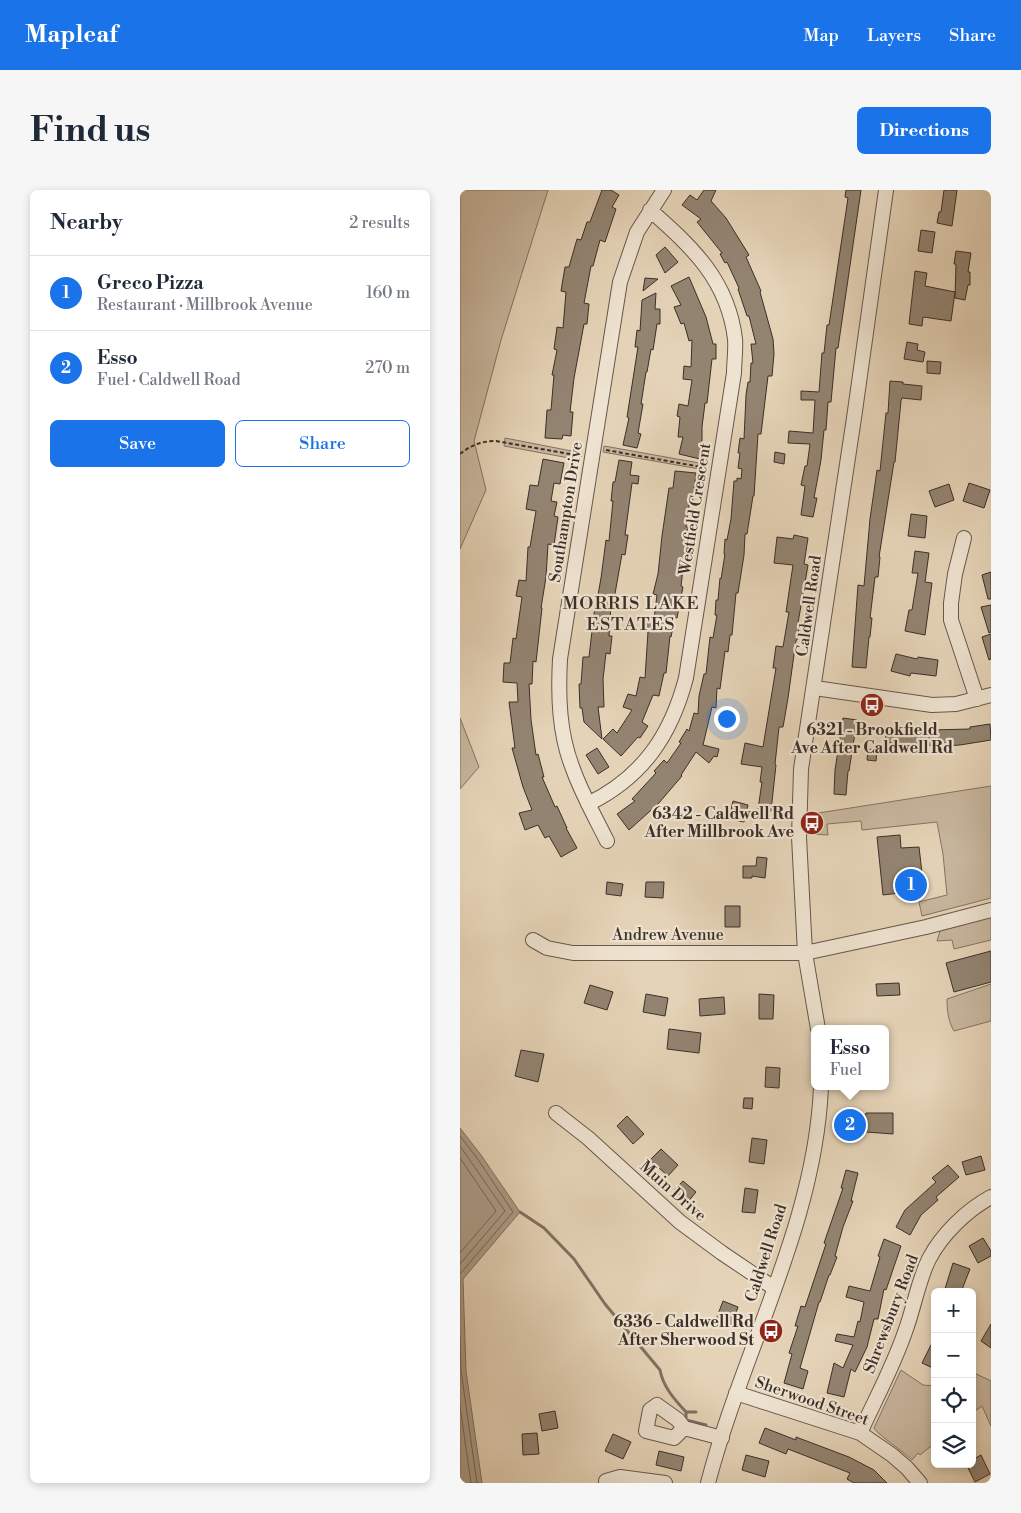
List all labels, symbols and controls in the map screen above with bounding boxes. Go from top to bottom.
text: Mapleaf [25,20,118,50]
text: Map [804,24,839,47]
text: Layers [867,24,921,47]
text: Share [949,24,996,47]
button: Directions [857,107,991,154]
text: Find us [30,109,150,152]
text: Nearby [50,210,123,236]
text: 2 results [349,213,410,233]
text: Greco Pizza [97,271,204,295]
text: 1 [62,283,70,303]
text: 160 m [366,283,410,303]
text: Restaurant · Millbrook Avenue [97,295,313,315]
text: Esso [97,346,138,370]
text: 2 [61,358,71,378]
text: 270 m [365,358,410,378]
text: Fuel · Caldwell Road [97,370,241,390]
button: Save [50,420,225,467]
button: Share [235,420,410,467]
street label: Southampton Drive [545,440,587,584]
street label: Westfield Crescent [675,441,715,578]
street label: Caldwell Road [792,554,826,658]
district label: MORRIS LAKE ESTATES [562,592,700,636]
bus stop icon: 6321 - Brookfield Ave After Caldwell Rd [859,692,885,718]
your location [714,706,740,732]
place label: 6321 - Brookfield Ave After Caldwell Rd [790,720,953,758]
place label: 6342 - Caldwell Rd After Millbrook Ave [644,804,794,842]
bus stop icon: 6342 - Caldwell Rd After Millbrook Ave [799,810,825,836]
pin: 1 [895,866,927,904]
street label: Andrew Avenue [611,925,724,945]
popup [811,1025,889,1090]
text: Esso [830,1036,870,1060]
text: Fuel [830,1060,862,1080]
pin: 2 [834,1106,866,1144]
street label: Muin Drive [635,1157,711,1225]
street label: Caldwell Road [741,1201,791,1305]
street label: Shrewsbury Road [859,1252,923,1376]
map controls [931,1288,976,1468]
button: + [931,1288,976,1333]
place label: 6336 - Caldwell Rd After Sherwood St [613,1312,754,1350]
bus stop icon: 6336 - Caldwell Rd After Sherwood St [758,1318,784,1344]
button: − [931,1333,976,1378]
street label: Sherwood Street [752,1372,872,1430]
button: locate [931,1378,976,1423]
button: layers [931,1423,976,1468]

